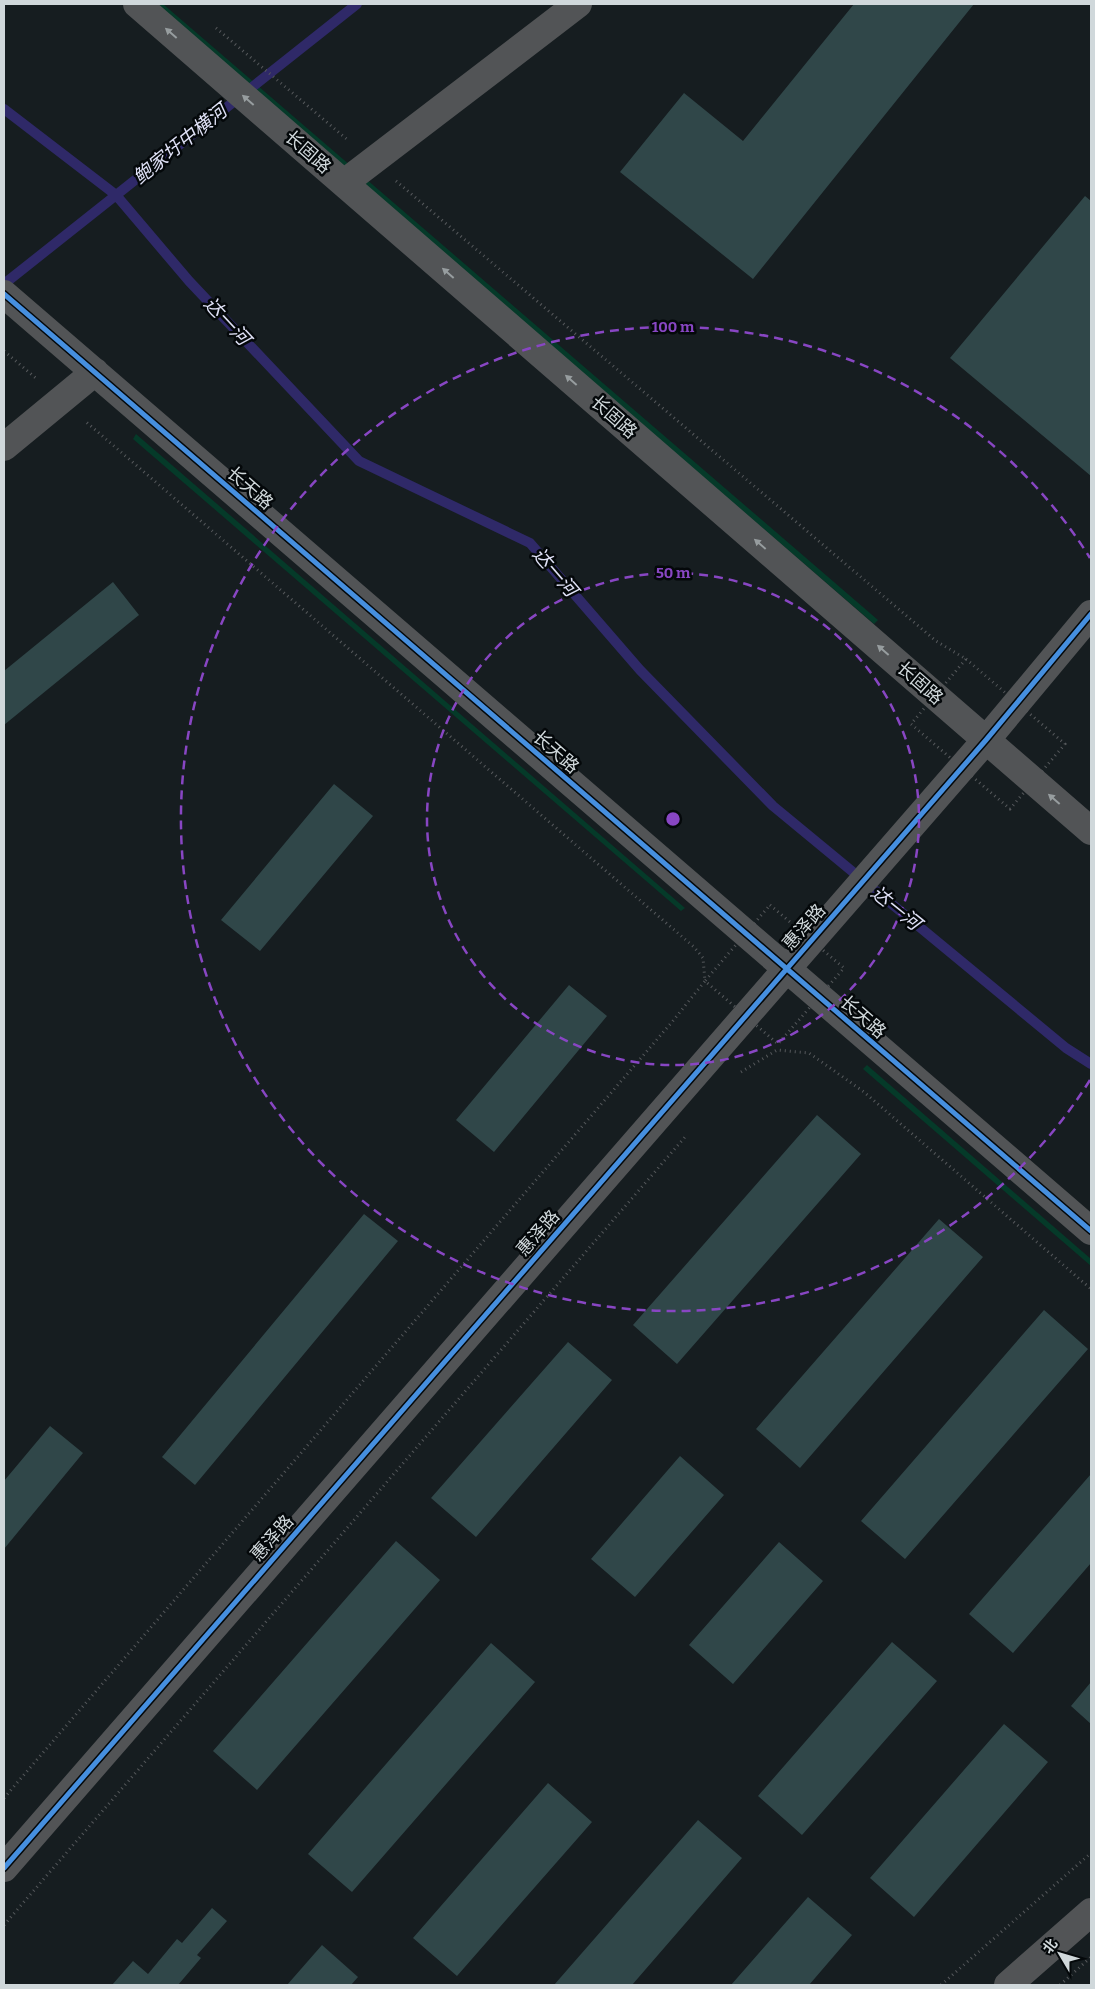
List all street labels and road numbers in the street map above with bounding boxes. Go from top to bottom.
street label: 长固路 [280,126,336,178]
street label: 长固路 [586,391,642,443]
street label: 长天路 [222,462,278,514]
street label: 长固路 [892,657,948,709]
street label: 长天路 [528,726,584,778]
street label: 惠泽路 [778,899,830,955]
street label: 长天路 [835,991,891,1043]
street label: 惠泽路 [512,1205,564,1261]
street label: 惠泽路 [246,1510,298,1566]

